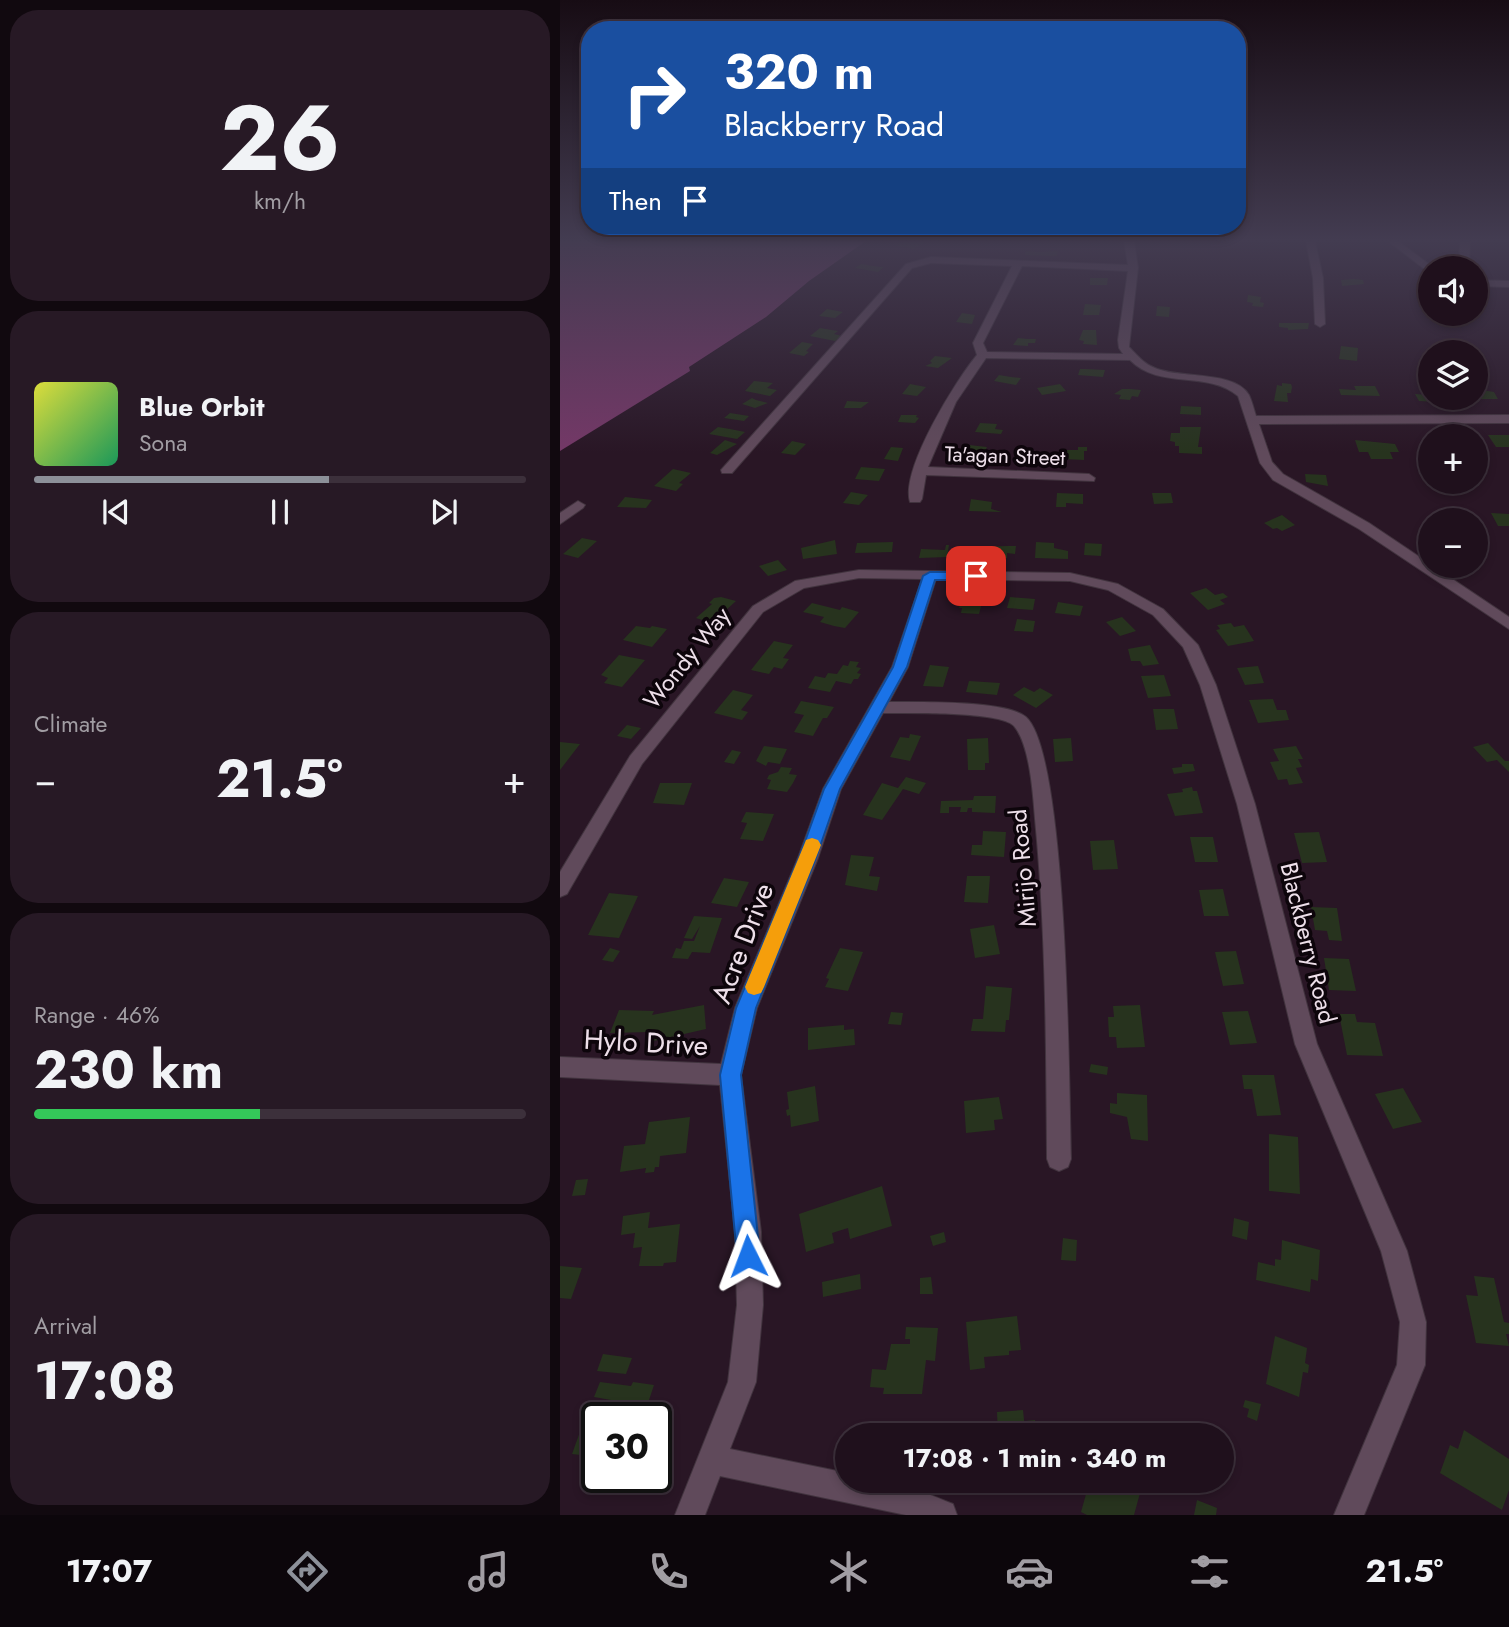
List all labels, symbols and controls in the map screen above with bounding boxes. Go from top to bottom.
text: 320 m [724,37,874,107]
icon: right [609,49,700,140]
text: 26 [220,73,340,204]
text: Blackberry Road [724,102,944,148]
text: Then [609,182,662,220]
icon: arrive [676,182,714,220]
text: km/h [254,184,306,218]
map controls [1418,256,1488,578]
button: sound [1418,256,1488,326]
button: layers [1418,340,1488,410]
text: Blue Orbit [139,388,264,426]
button: + [1418,424,1488,494]
text: Sona [139,426,187,460]
street label: Ta'agan Street [944,439,1066,473]
icon: previous [97,493,135,531]
icon: pause [261,493,299,531]
icon: next [425,493,463,531]
button: − [1418,508,1488,578]
pin [946,546,1006,606]
icon: arrive [957,557,995,595]
street label: Wondy Way [635,599,739,716]
text: Climate [34,707,107,741]
text: 21.5° [216,741,343,817]
text: − [34,752,56,807]
text: + [503,752,526,807]
street label: Mirijo Road [1000,808,1045,928]
street label: Blackberry Road [1272,858,1345,1027]
street label: Acre Drive [701,877,784,1009]
text: Range · 46% [34,998,160,1032]
street label: Hylo Drive [583,1019,709,1066]
text: 230 km [34,1032,223,1108]
position arrow [711,1219,785,1293]
text: Arrival [34,1309,97,1343]
text: 17:08 [34,1343,176,1419]
speed limit sign: 30 [581,1402,672,1493]
text: 17:08 · 1 min · 340 m [903,1439,1166,1477]
icon: directions [283,1547,332,1596]
icon: music [464,1547,513,1596]
icon: phone [644,1547,693,1596]
icon: climate [824,1547,873,1596]
icon: car [1005,1547,1054,1596]
icon: filters [1185,1547,1234,1596]
text: 17:07 [66,1548,152,1594]
text: 21.5° [1366,1548,1443,1594]

